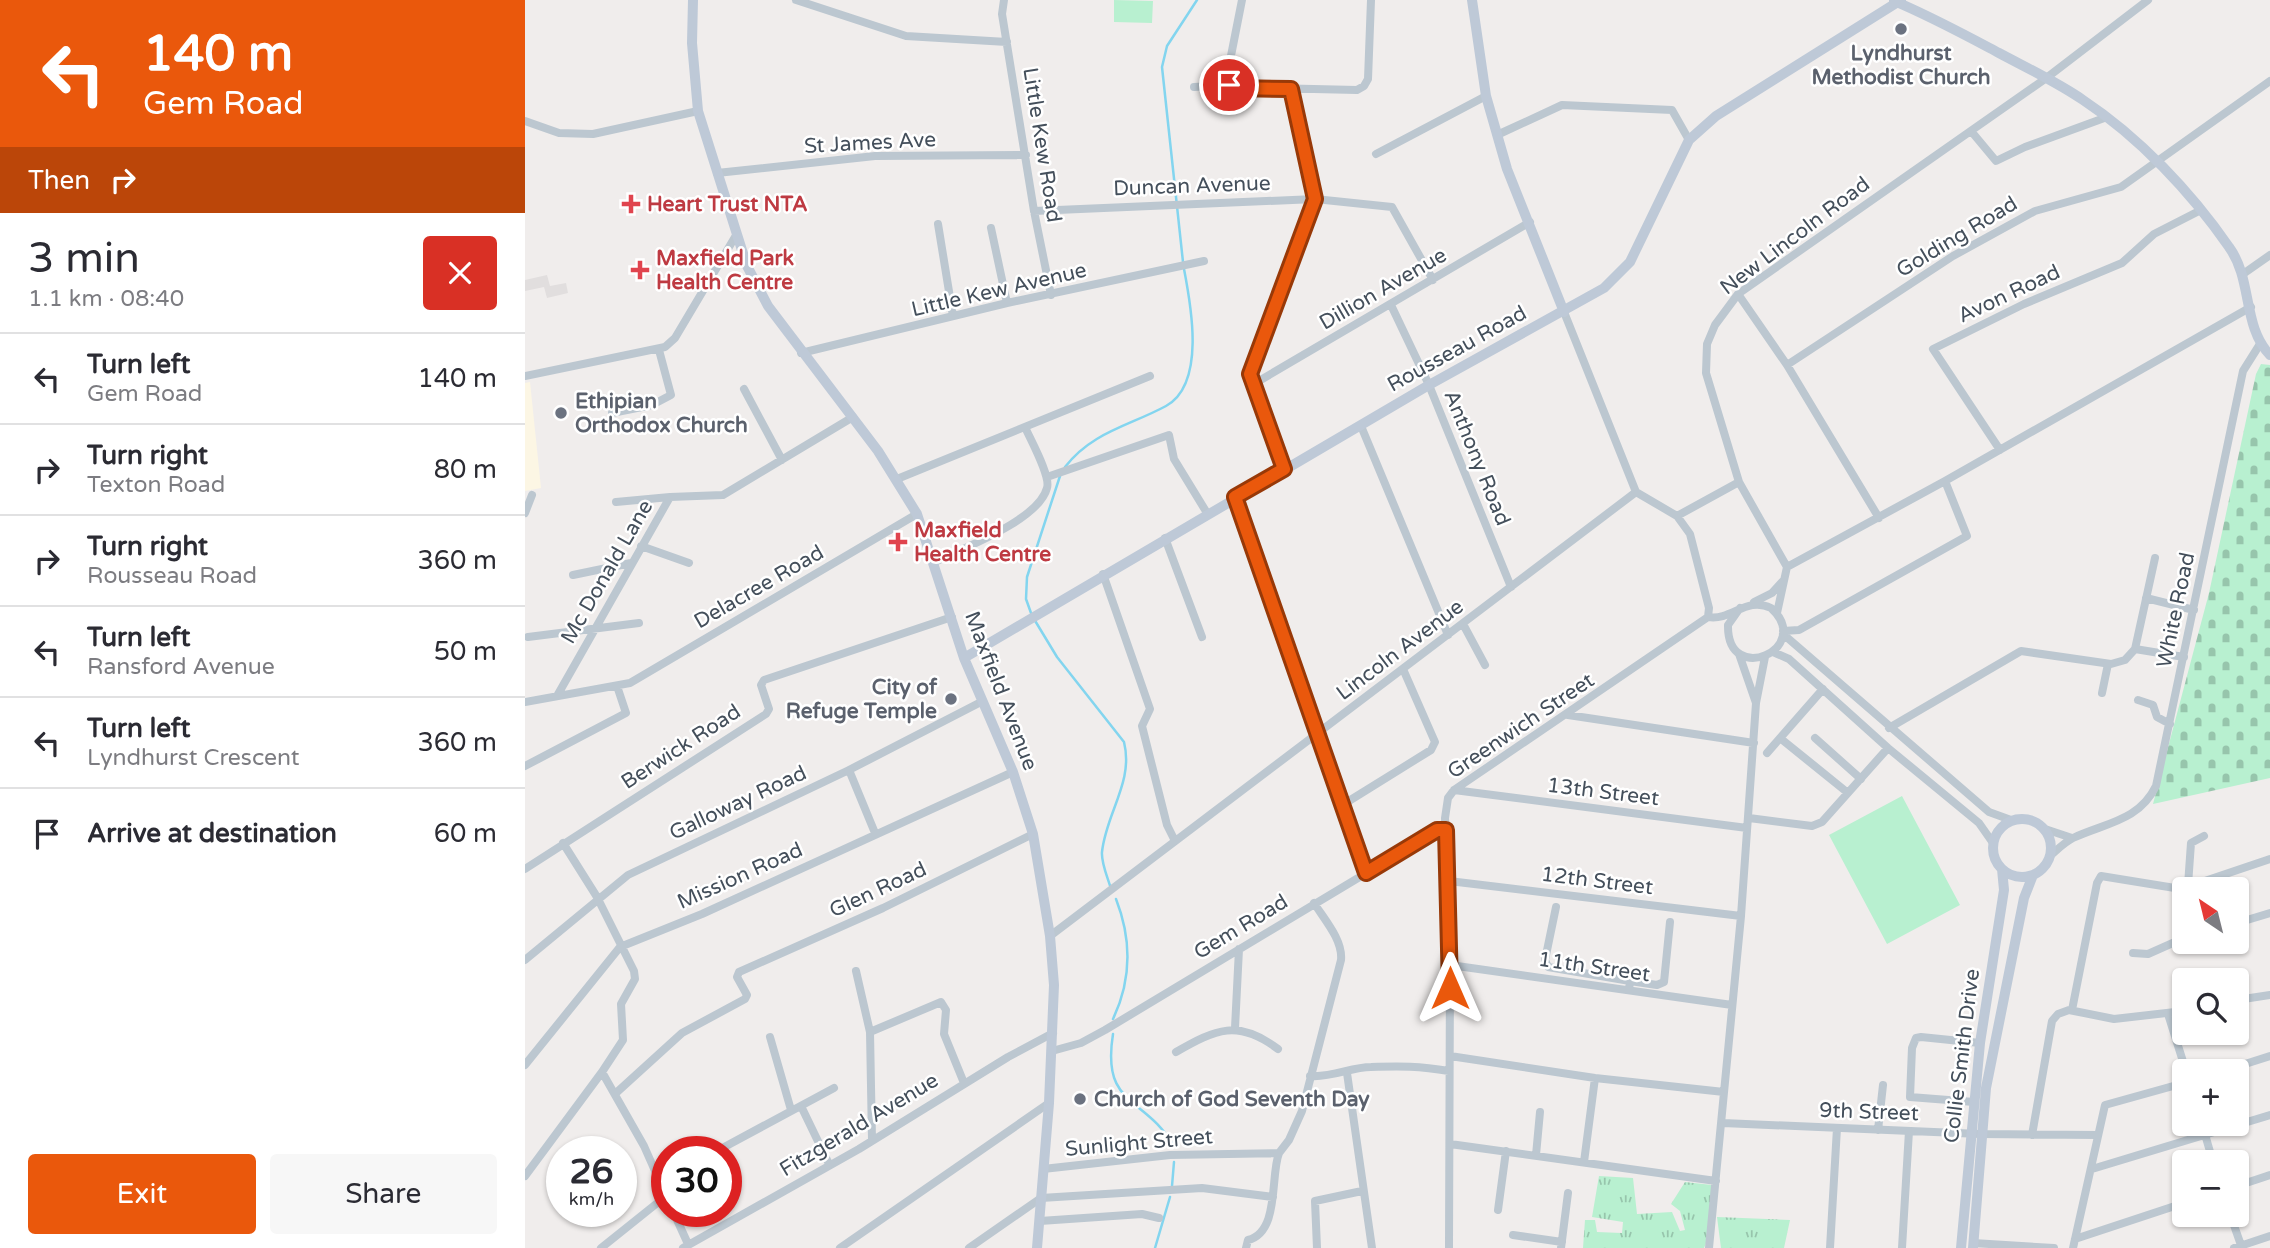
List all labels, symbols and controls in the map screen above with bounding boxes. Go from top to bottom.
marker: Lyndhurst Methodist Church [1893,21,1909,37]
text: 140 m [143,25,293,84]
icon: left [28,28,119,119]
place label: Lyndhurst Methodist Church [1811,41,1991,90]
pin [1199,55,1259,115]
street label: Little Kew Road [1017,66,1067,224]
icon: arrive [1210,66,1248,104]
text: Gem Road [143,85,303,123]
street label: St James Ave [803,127,937,159]
icon: right [104,161,142,199]
text: Then [28,165,90,196]
street label: Duncan Avenue [1113,171,1271,201]
street label: New Lincoln Road [1715,172,1875,300]
street label: Golding Road [1892,191,2022,283]
place label: Heart Trust NTA [647,192,808,217]
marker: Heart Trust NTA [621,194,641,214]
text: 3 min [28,233,140,284]
button: close [423,236,497,310]
street label: Dillion Avenue [1315,242,1451,335]
place label: Maxfield Park Health Centre [656,246,795,295]
street label: Little Kew Avenue [909,258,1089,322]
street label: Avon Road [1954,259,2064,329]
marker: Maxfield Park Health Centre [630,260,650,280]
text: 1.1 km · 08:40 [28,285,184,313]
street label: Rousseau Road [1383,300,1531,398]
text: Turn left [87,349,190,380]
icon: left [28,360,66,398]
text: 140 m [417,363,497,394]
text: Gem Road [87,380,202,408]
street label: Anthony Road [1438,387,1516,529]
place label: Ethipian Orthodox Church [575,389,748,438]
marker: Ethipian Orthodox Church [553,405,569,421]
text: Turn right [87,440,208,471]
icon: right [28,451,66,489]
text: 80 m [434,454,497,485]
text: Texton Road [87,471,225,499]
street label: Mc Donald Lane [556,496,658,648]
place label: Maxfield Health Centre [914,518,1051,567]
text: Turn right [87,531,208,562]
marker: Maxfield Health Centre [888,532,908,552]
street label: Delacree Road [690,540,828,634]
icon: right [28,542,66,580]
text: 360 m [417,545,497,576]
street label: White Road [2152,550,2200,670]
text: Rousseau Road [87,562,257,590]
street label: Lincoln Avenue [1332,594,1469,706]
street label: Maxfield Avenue [959,608,1043,774]
text: Turn left [87,622,190,653]
icon: left [28,633,66,671]
text: 50 m [434,636,497,667]
text: Ransford Avenue [87,653,275,681]
street label: Greenwich Street [1443,668,1599,784]
place label: City of Refuge Temple [786,675,938,724]
marker: City of Refuge Temple [943,691,959,707]
street label: Berwick Road [617,699,745,795]
text: Turn left [87,713,190,744]
icon: left [28,724,66,762]
text: 360 m [417,727,497,758]
text: Lyndhurst Crescent [87,744,300,772]
street label: Galloway Road [665,760,811,846]
street label: 13th Street [1546,773,1660,811]
icon: arrive [28,815,66,853]
text: Arrive at destination [87,818,337,849]
text: 60 m [434,818,497,849]
street label: Mission Road [673,837,807,915]
street label: Glen Road [826,857,930,923]
street label: 12th Street [1540,862,1654,900]
north arrow [2172,877,2249,954]
map controls [2172,877,2249,1227]
street label: Gem Road [1189,889,1293,965]
street label: 11th Street [1536,947,1652,987]
position arrow [1413,951,1487,1025]
street label: Collie Smith Drive [1939,967,1985,1145]
button: search [2172,968,2249,1045]
button: + [2172,1059,2249,1136]
street label: Fitzgerald Avenue [775,1068,943,1182]
place label: Church of God Seventh Day [1094,1087,1370,1112]
marker: Church of God Seventh Day [1072,1091,1088,1107]
street label: 9th Street [1819,1098,1919,1126]
street label: Sunlight Street [1064,1124,1214,1162]
speed limit sign: 30 [651,1136,742,1227]
button: − [2172,1150,2249,1227]
text: 26 [570,1151,613,1193]
button: Exit [28,1154,256,1234]
button: Share [270,1154,497,1234]
text: km/h [569,1188,614,1210]

